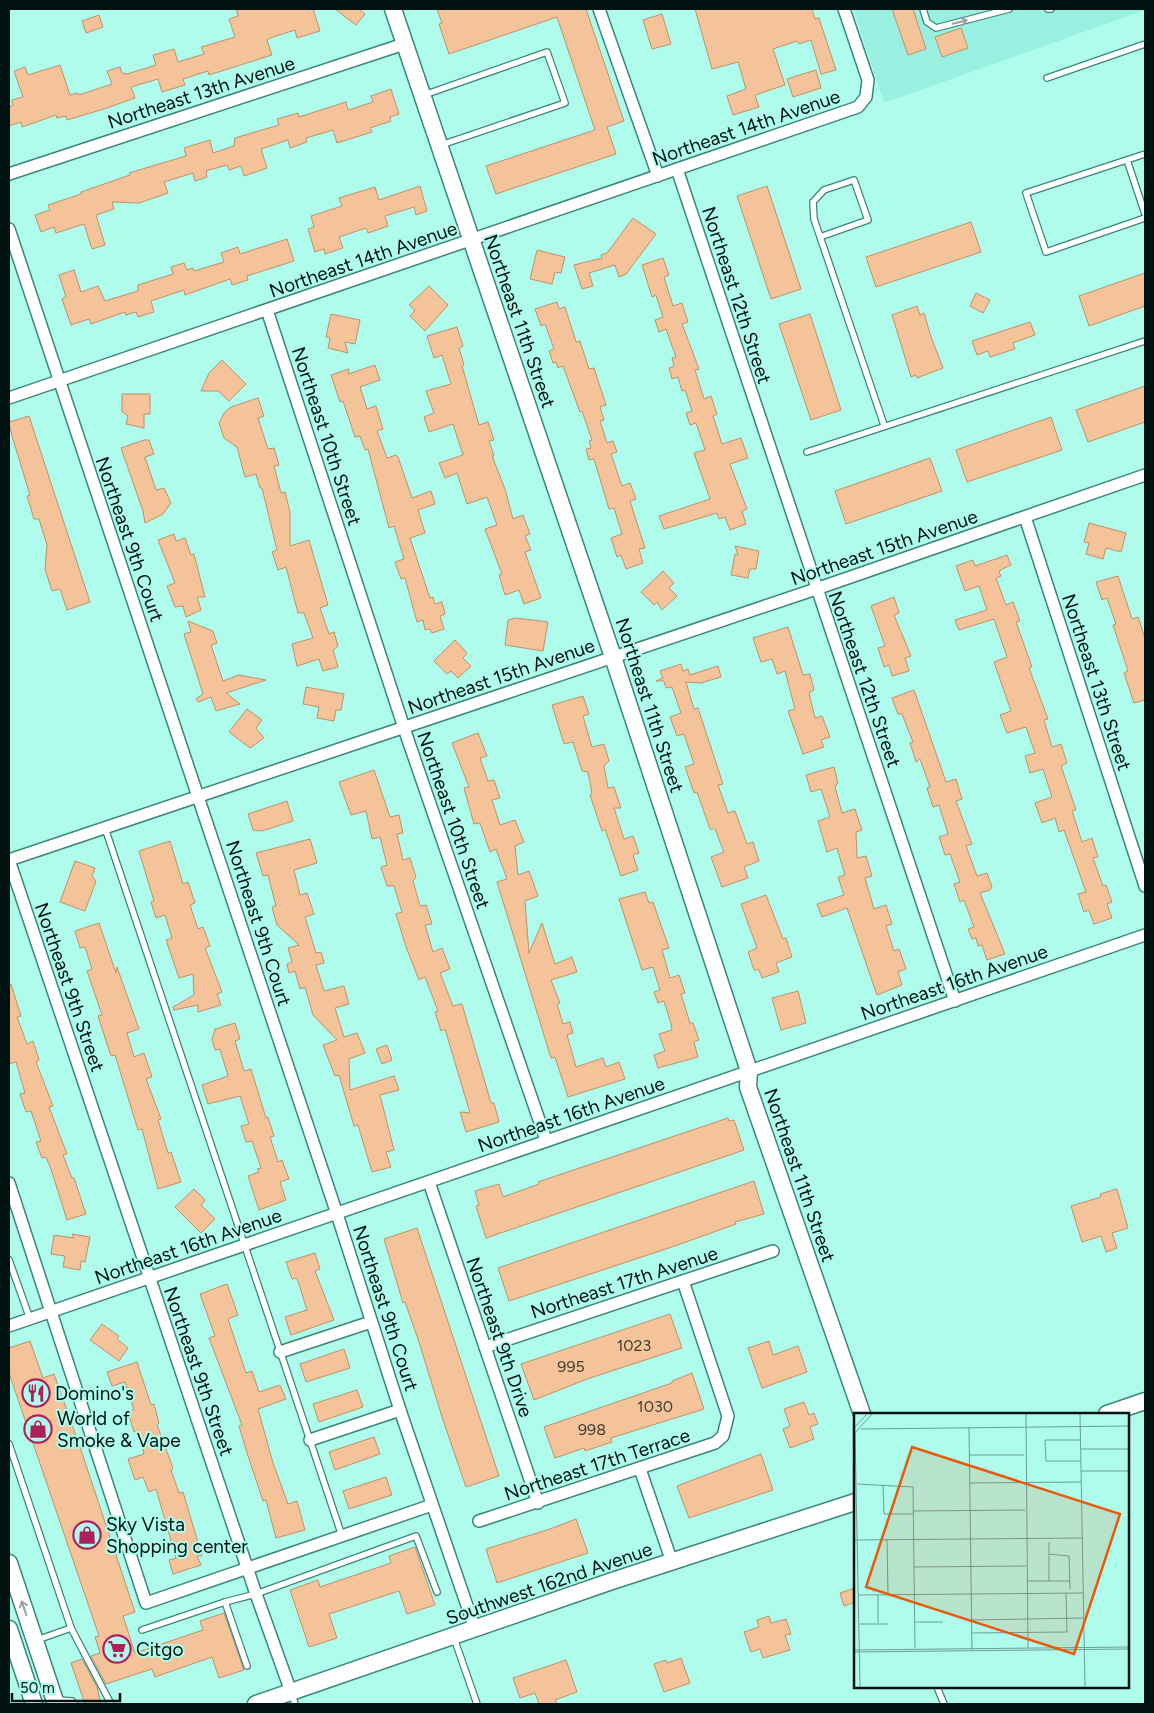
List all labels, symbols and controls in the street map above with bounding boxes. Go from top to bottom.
one-way arrow [951,17,967,26]
street label: Northeast 13th Avenue [105,51,298,134]
street label: Northeast 14th Avenue [649,85,843,170]
street label: Northeast 12th Street [697,204,776,387]
street label: Northeast 14th Avenue [266,217,460,302]
street label: Northeast 11th Street [479,231,560,411]
street label: Northeast 10th Street [287,344,366,528]
street label: Northeast 9th Court [91,454,169,625]
street label: Northeast 15th Avenue [788,505,981,590]
street label: Northeast 12th Street [824,588,905,770]
street label: Northeast 13th Street [1057,591,1136,773]
street label: Northeast 11th Street [610,615,689,795]
street label: Northeast 15th Avenue [405,634,598,719]
street label: Northeast 10th Street [412,728,495,912]
street label: Northeast 9th Court [221,837,296,1009]
street label: Northeast 9th Street [30,900,109,1075]
street label: Northeast 16th Avenue [858,940,1051,1025]
street label: Northeast 16th Avenue [475,1072,668,1157]
street label: Northeast 11th Street [759,1085,840,1265]
street label: Northeast 16th Avenue [92,1204,285,1289]
street label: Northeast 9th Court [348,1222,423,1394]
street label: Northeast 17th Avenue [528,1241,721,1324]
street label: Northeast 9th Drive [461,1254,538,1420]
street label: Northeast 9th Street [159,1284,238,1459]
house number: 1023 [617,1336,651,1355]
house number: 995 [557,1357,585,1376]
restaurant icon: Domino's [21,1378,51,1408]
place label: Domino's [55,1382,134,1405]
house number: 1030 [637,1397,673,1416]
place label: World of Smoke & Vape [57,1407,181,1452]
inset map [854,1413,1129,1688]
shop icon: World of Smoke & Vape [23,1414,53,1444]
house number: 998 [578,1420,606,1439]
street label: Northeast 17th Terrace [501,1424,693,1505]
place label: Sky Vista Shopping center [106,1513,248,1558]
shop icon: Sky Vista Shopping center [72,1520,102,1550]
street label: Southwest 162nd Avenue [443,1537,655,1630]
one-way arrow [19,1601,28,1617]
supermarket icon: Citgo [102,1634,132,1664]
place label: Citgo [136,1638,183,1661]
scale bar [12,1670,120,1702]
text: 50 m [20,1679,55,1697]

